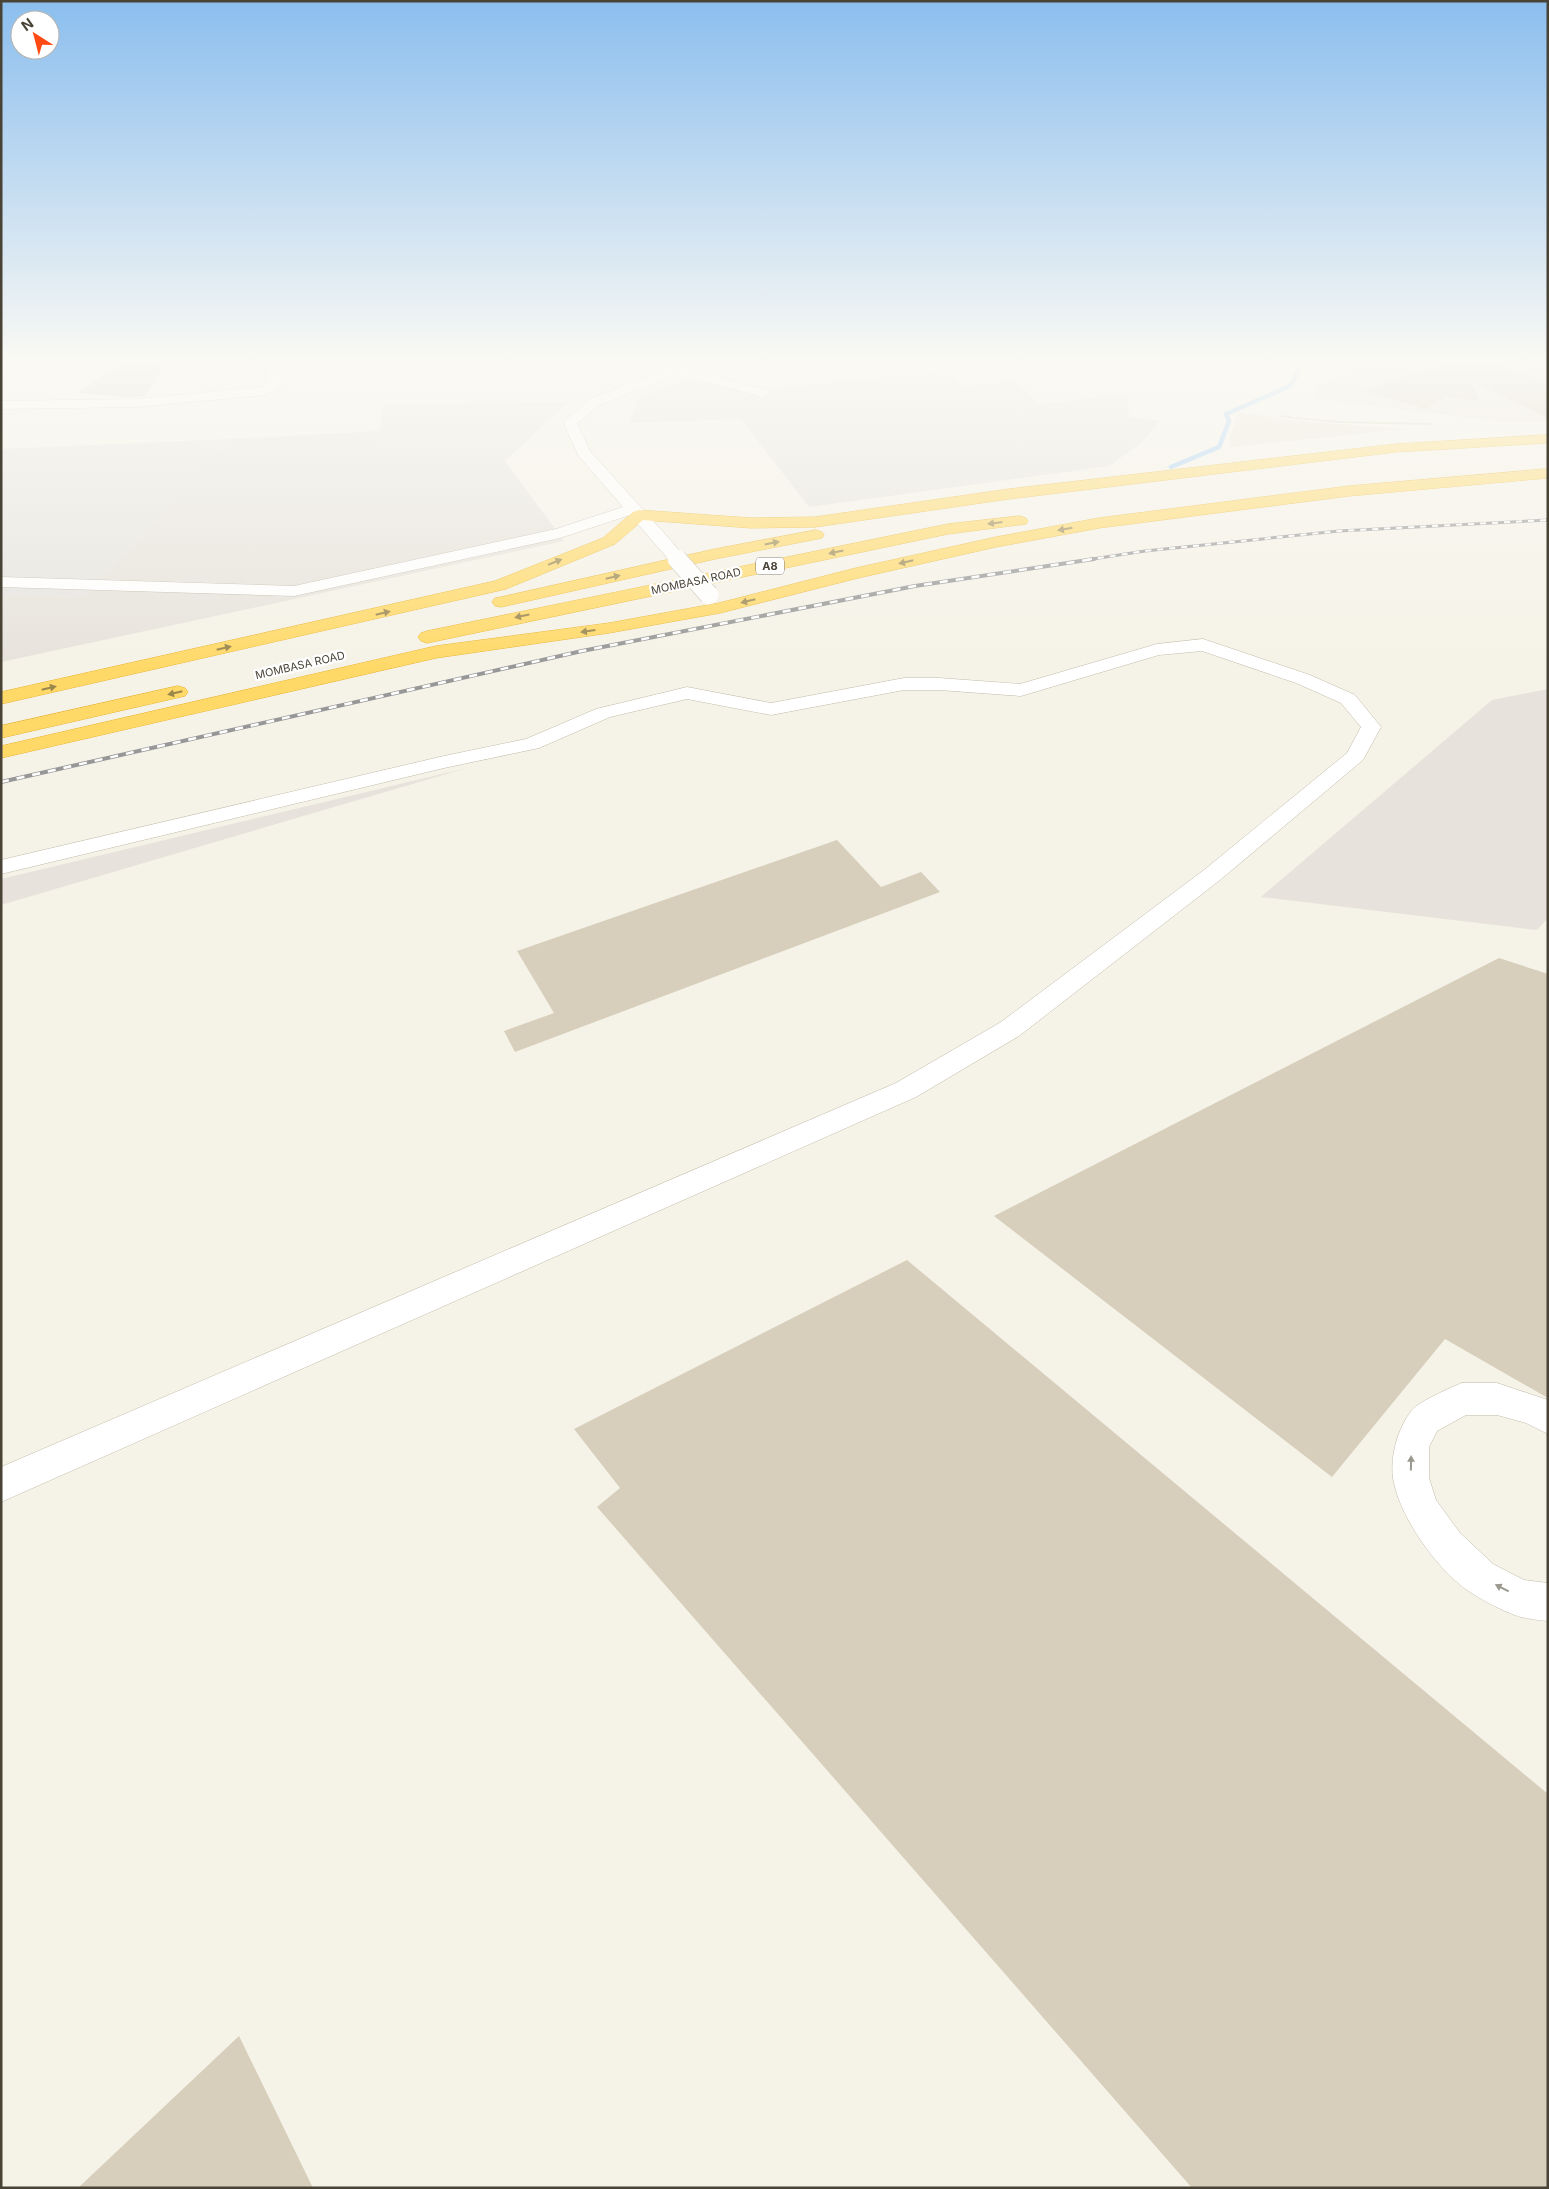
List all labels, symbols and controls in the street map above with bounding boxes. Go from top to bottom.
north arrow [10,10,60,60]
text: N [18,14,36,34]
one-way arrow [987,519,1003,527]
one-way arrow [1057,525,1072,533]
one-way arrow [764,539,780,547]
one-way arrow [828,548,843,556]
one-way arrow [548,558,563,566]
road number: A8 [756,558,784,574]
one-way arrow [898,558,913,566]
street label: MOMBASA ROAD [650,565,742,597]
one-way arrow [605,573,620,581]
one-way arrow [740,597,755,605]
one-way arrow [375,609,391,617]
one-way arrow [514,612,530,620]
one-way arrow [580,627,596,635]
one-way arrow [217,644,232,652]
street label: MOMBASA ROAD [254,648,346,682]
one-way arrow [41,684,56,692]
one-way arrow [168,689,183,697]
one-way arrow [1408,1454,1416,1470]
one-way arrow [1495,1584,1509,1592]

